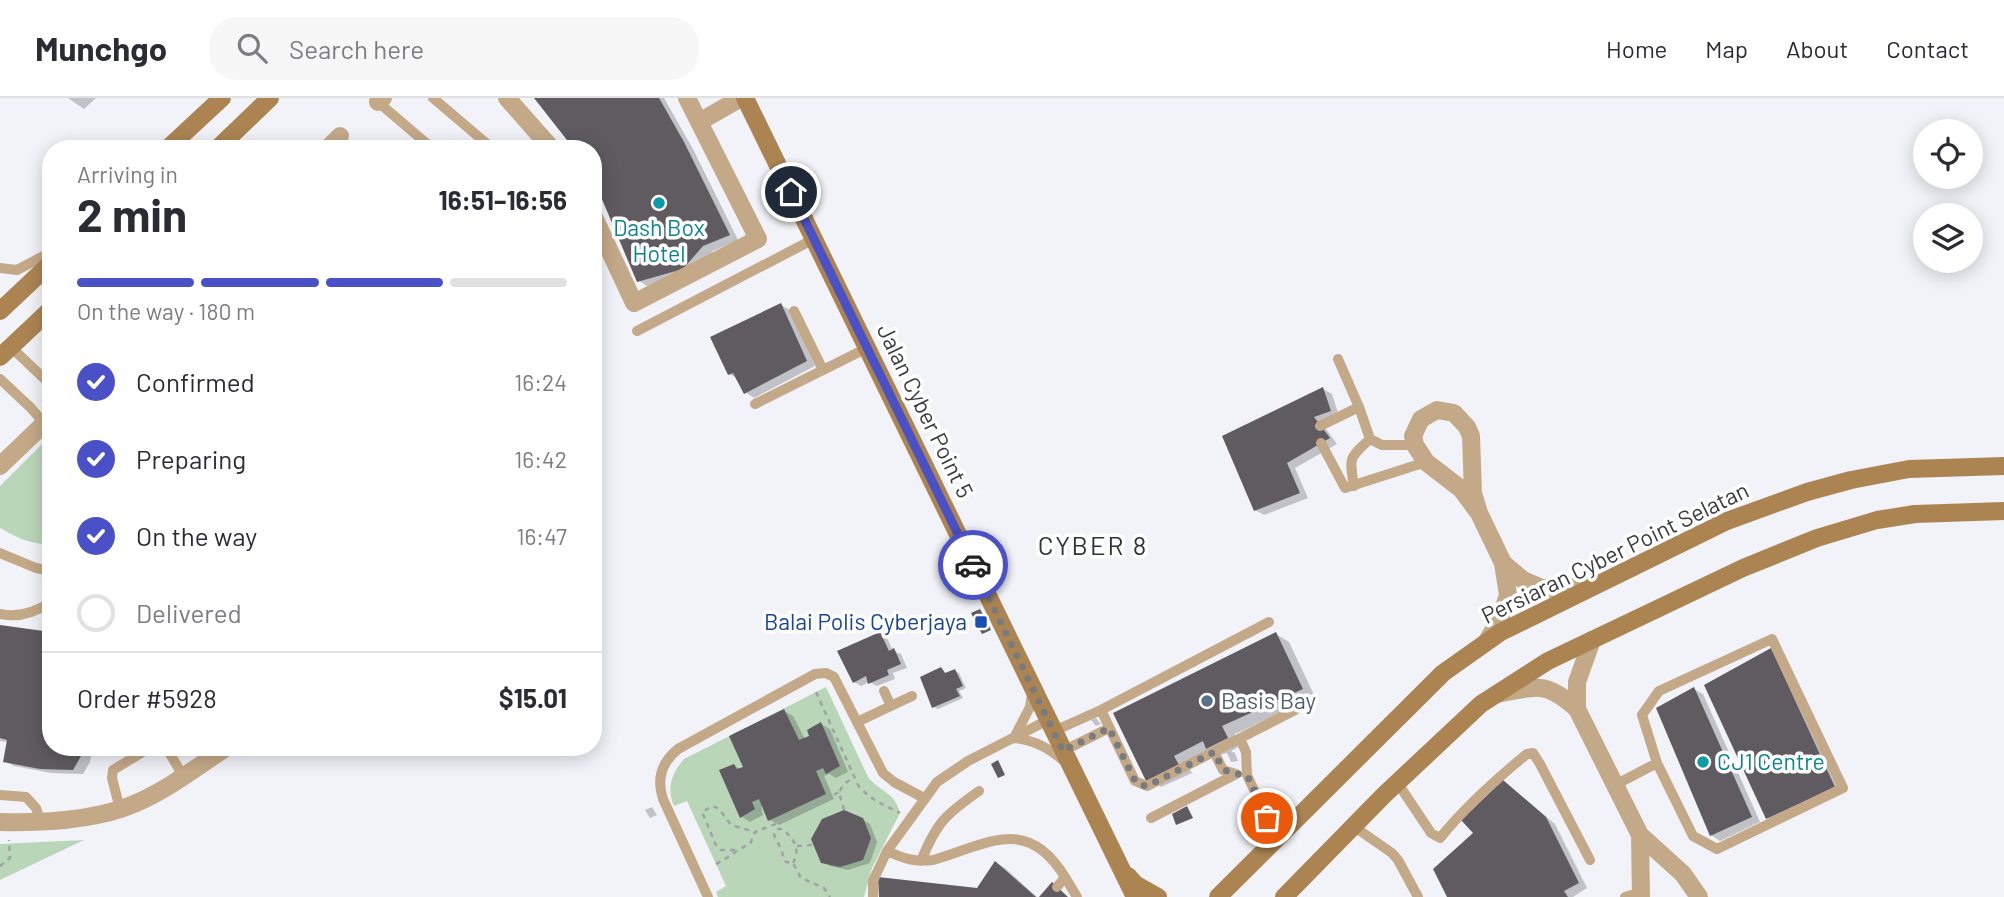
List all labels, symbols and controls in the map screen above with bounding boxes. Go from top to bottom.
search box [209,17,699,80]
text: Munchgo [35,28,167,68]
icon: search [233,29,271,67]
text: Search here [289,33,424,64]
text: Home [1606,34,1667,63]
text: Map [1705,34,1748,63]
text: About [1786,34,1848,63]
text: Contact [1886,34,1969,63]
map controls [1913,119,1983,273]
button: locate [1913,119,1983,189]
text: Arriving in [77,160,178,188]
pin [761,162,821,222]
icon: home [772,173,810,211]
text: 16:51–16:56 [438,184,567,215]
text: 2 min [77,186,187,241]
marker: Dash Box Hotel [651,195,667,211]
button: layers [1913,203,1983,273]
place label: Dash Box Hotel [613,213,705,267]
text: On the way · 180 m [77,297,255,325]
street label: Jalan Cyber Point 5 [872,319,980,502]
icon: check [77,363,115,401]
text: Confirmed [136,366,255,397]
text: 16:24 [514,368,567,396]
icon: check [77,440,115,478]
text: Preparing [136,443,246,474]
text: 16:42 [514,445,567,473]
street label: Persiaran Cyber Point Selatan [1476,475,1753,629]
icon: check [77,517,115,555]
text: On the way [136,520,257,551]
text: 16:47 [516,522,567,550]
district label: CYBER 8 [1038,529,1148,560]
courier [938,530,1008,600]
icon: car [954,546,992,584]
text: Delivered [136,597,242,628]
place label: Balai Polis Cyberjaya [764,607,967,635]
marker: Balai Polis Cyberjaya [973,614,989,630]
text: Order #5928 [77,682,217,713]
text: $15.01 [499,682,567,713]
place label: Basis Bay [1221,686,1317,714]
marker: Basis Bay [1199,693,1215,709]
place label: CJ1 Centre [1717,747,1825,775]
marker: CJ1 Centre [1695,754,1711,770]
pin [1237,788,1297,848]
icon: bag [1248,799,1286,837]

